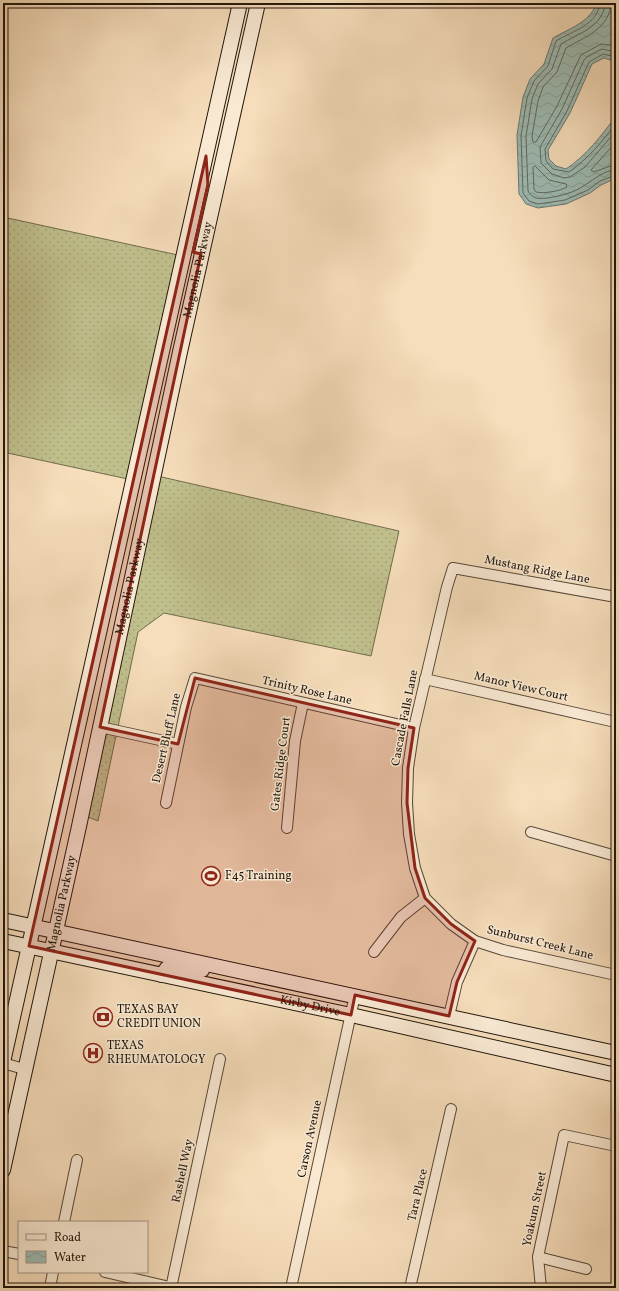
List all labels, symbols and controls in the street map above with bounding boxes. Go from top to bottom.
street label: Magnolia Parkway [180,220,217,320]
street label: Magnolia Parkway [112,536,148,636]
street label: Mustang Ridge Lane [483,552,591,588]
street label: Cascade Falls Lane [388,668,422,767]
street label: Manor View Court [472,668,570,706]
street label: Trinity Rose Lane [260,673,354,709]
street label: Desert Bluff Lane [149,691,185,785]
street label: Gates Ridge Court [267,716,295,812]
street label: Magnolia Parkway [44,853,81,953]
sports icon: F45 Training [200,865,222,887]
place label: F45 Training [225,868,292,884]
street label: Sunburst Creek Lane [485,922,595,964]
street label: Kirby Drive [279,992,342,1021]
place label: TEXAS BAY CREDIT UNION [117,1002,201,1032]
bank icon: TEXAS BAY CREDIT UNION [92,1006,114,1028]
place label: TEXAS RHEUMATOLOGY [107,1038,206,1068]
hospital icon: TEXAS RHEUMATOLOGY [82,1042,104,1064]
street label: Carson Avenue [294,1098,326,1179]
street label: Rashell Way [168,1137,198,1204]
street label: Tara Place [404,1167,432,1223]
street label: Yoakum Street [519,1170,551,1248]
legend [18,1221,148,1273]
text: Road [54,1230,81,1246]
text: Water [54,1250,86,1266]

